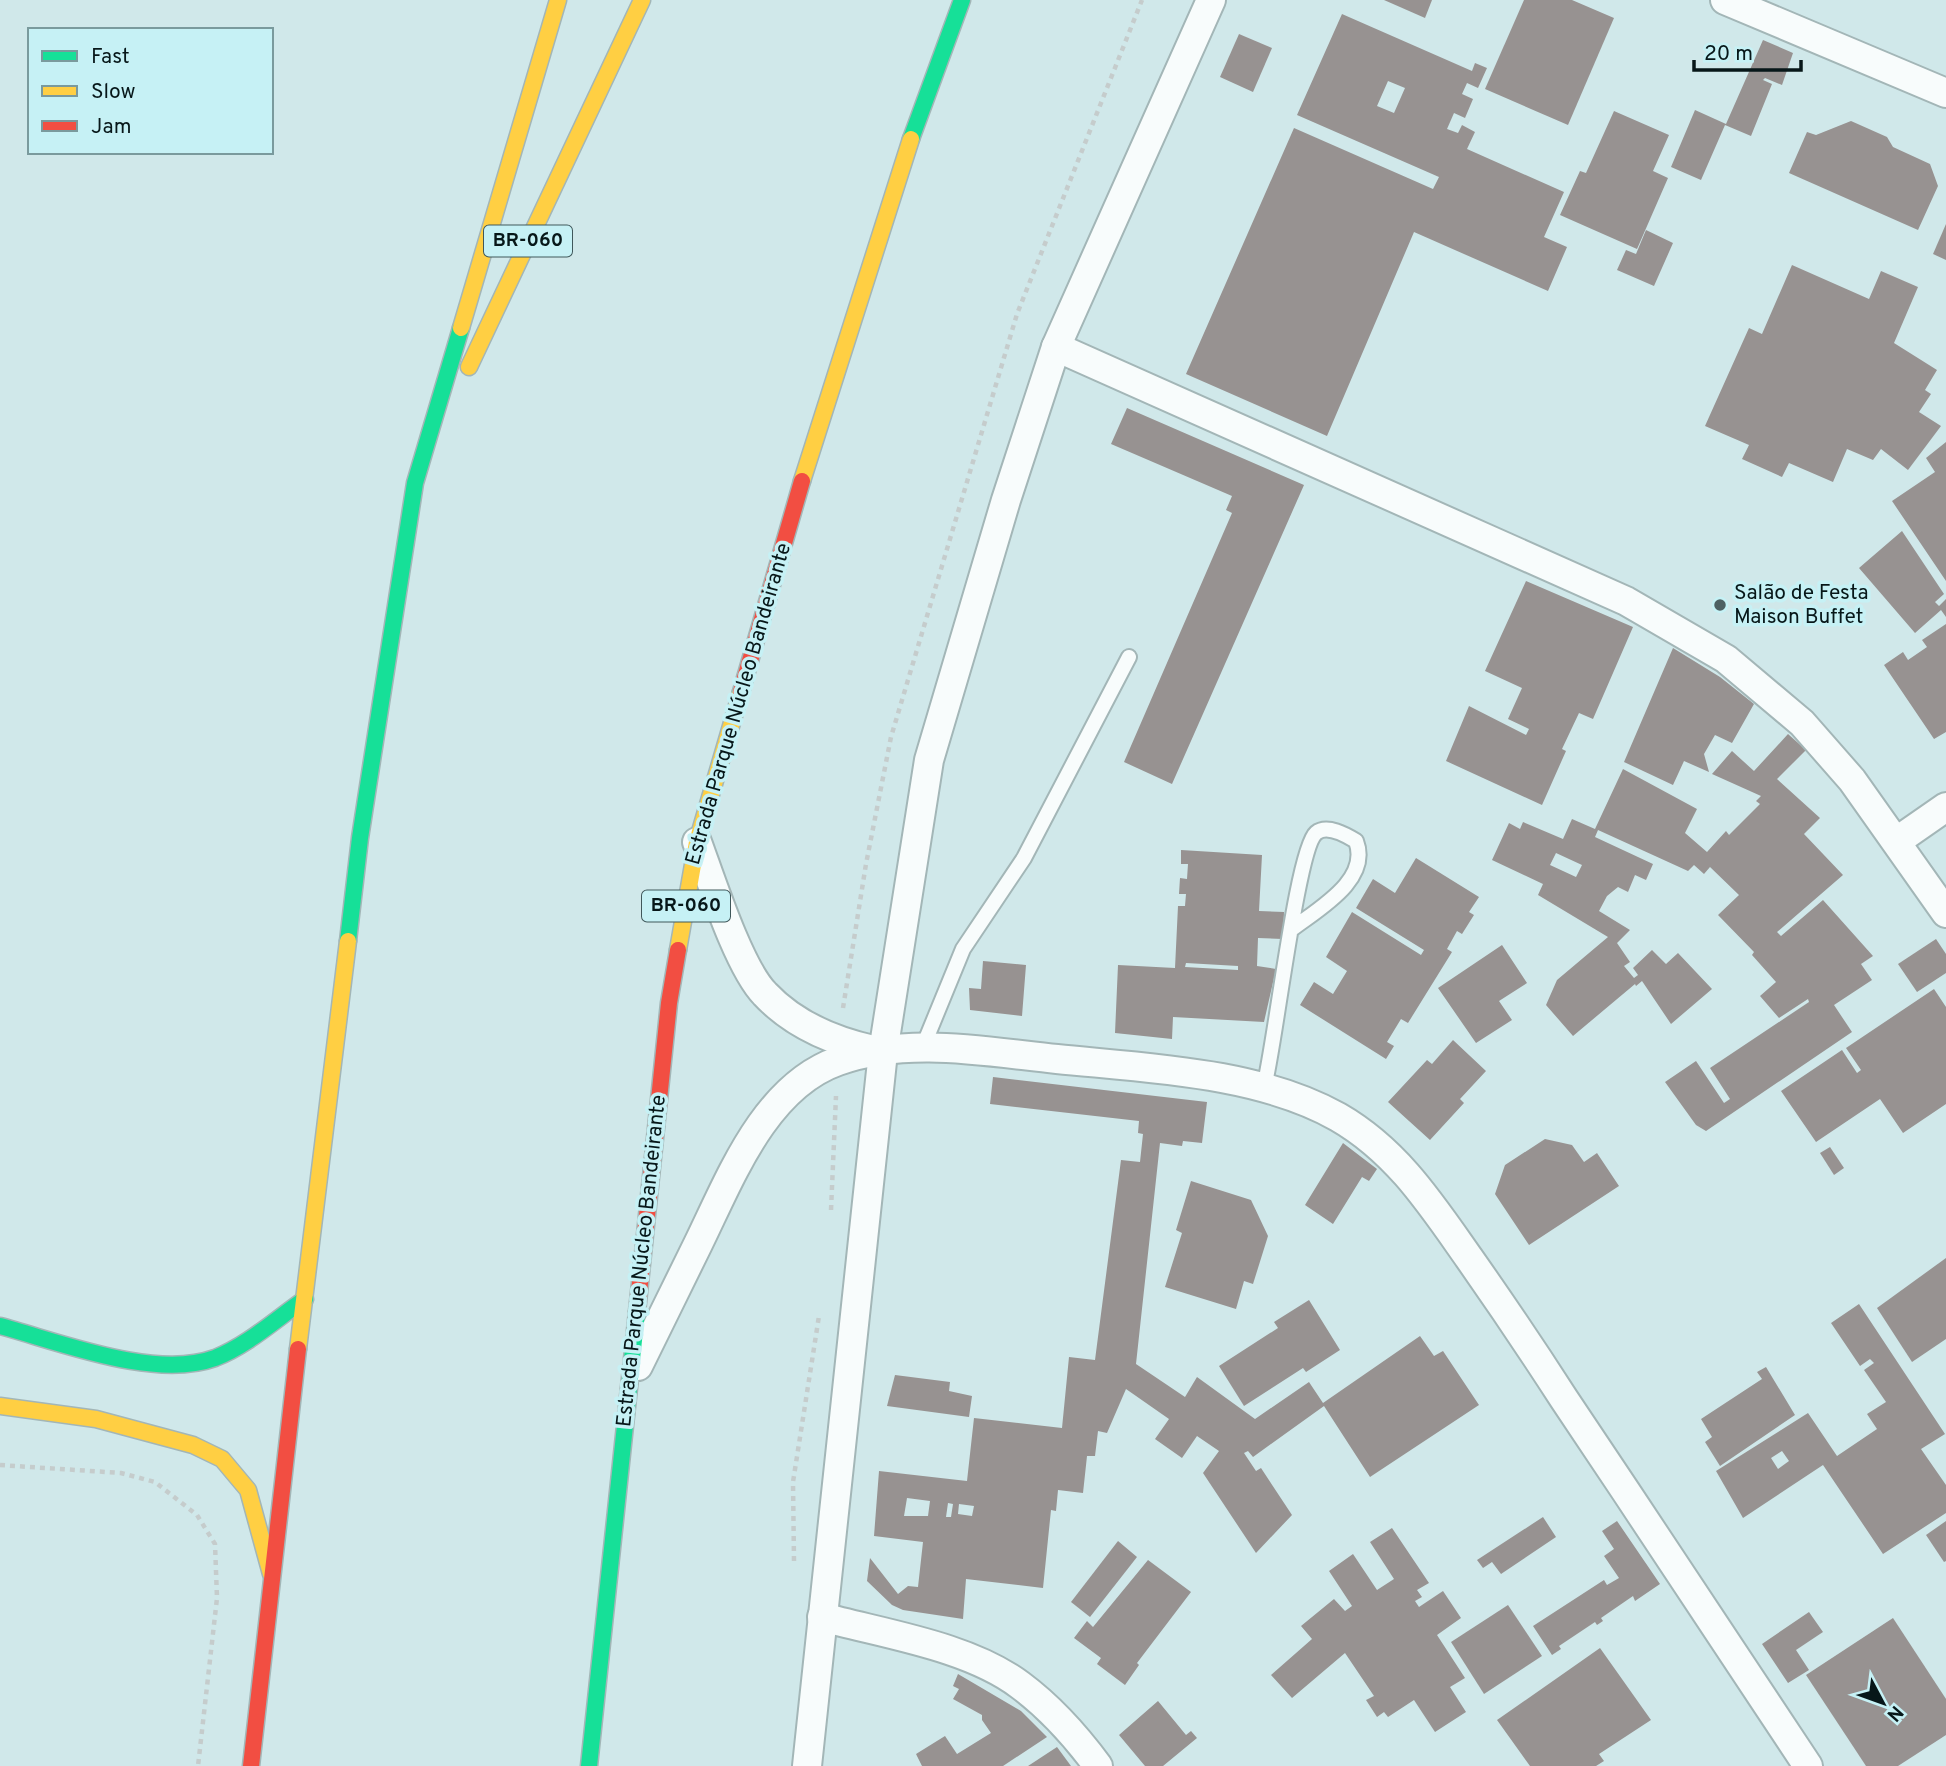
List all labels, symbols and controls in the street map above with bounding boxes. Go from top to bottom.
legend [28,28,273,154]
scale bar [1694,28,1801,72]
text: 20 m [1704,41,1753,68]
text: Fast [91,44,130,71]
text: Slow [91,79,136,106]
text: Jam [91,114,132,141]
road number: BR-060 [484,226,572,256]
street label: Estrada Parque Núcleo Bandeirante [680,540,798,868]
place label: Salão de Festa Maison Buffet [1734,580,1868,631]
marker: Salão de Festa Maison Buffet [1712,597,1728,613]
road number: BR-060 [642,890,730,922]
street label: Estrada Parque Núcleo Bandeirante [611,1094,673,1428]
north arrow [1848,1668,1918,1738]
text: N [1881,1700,1908,1726]

